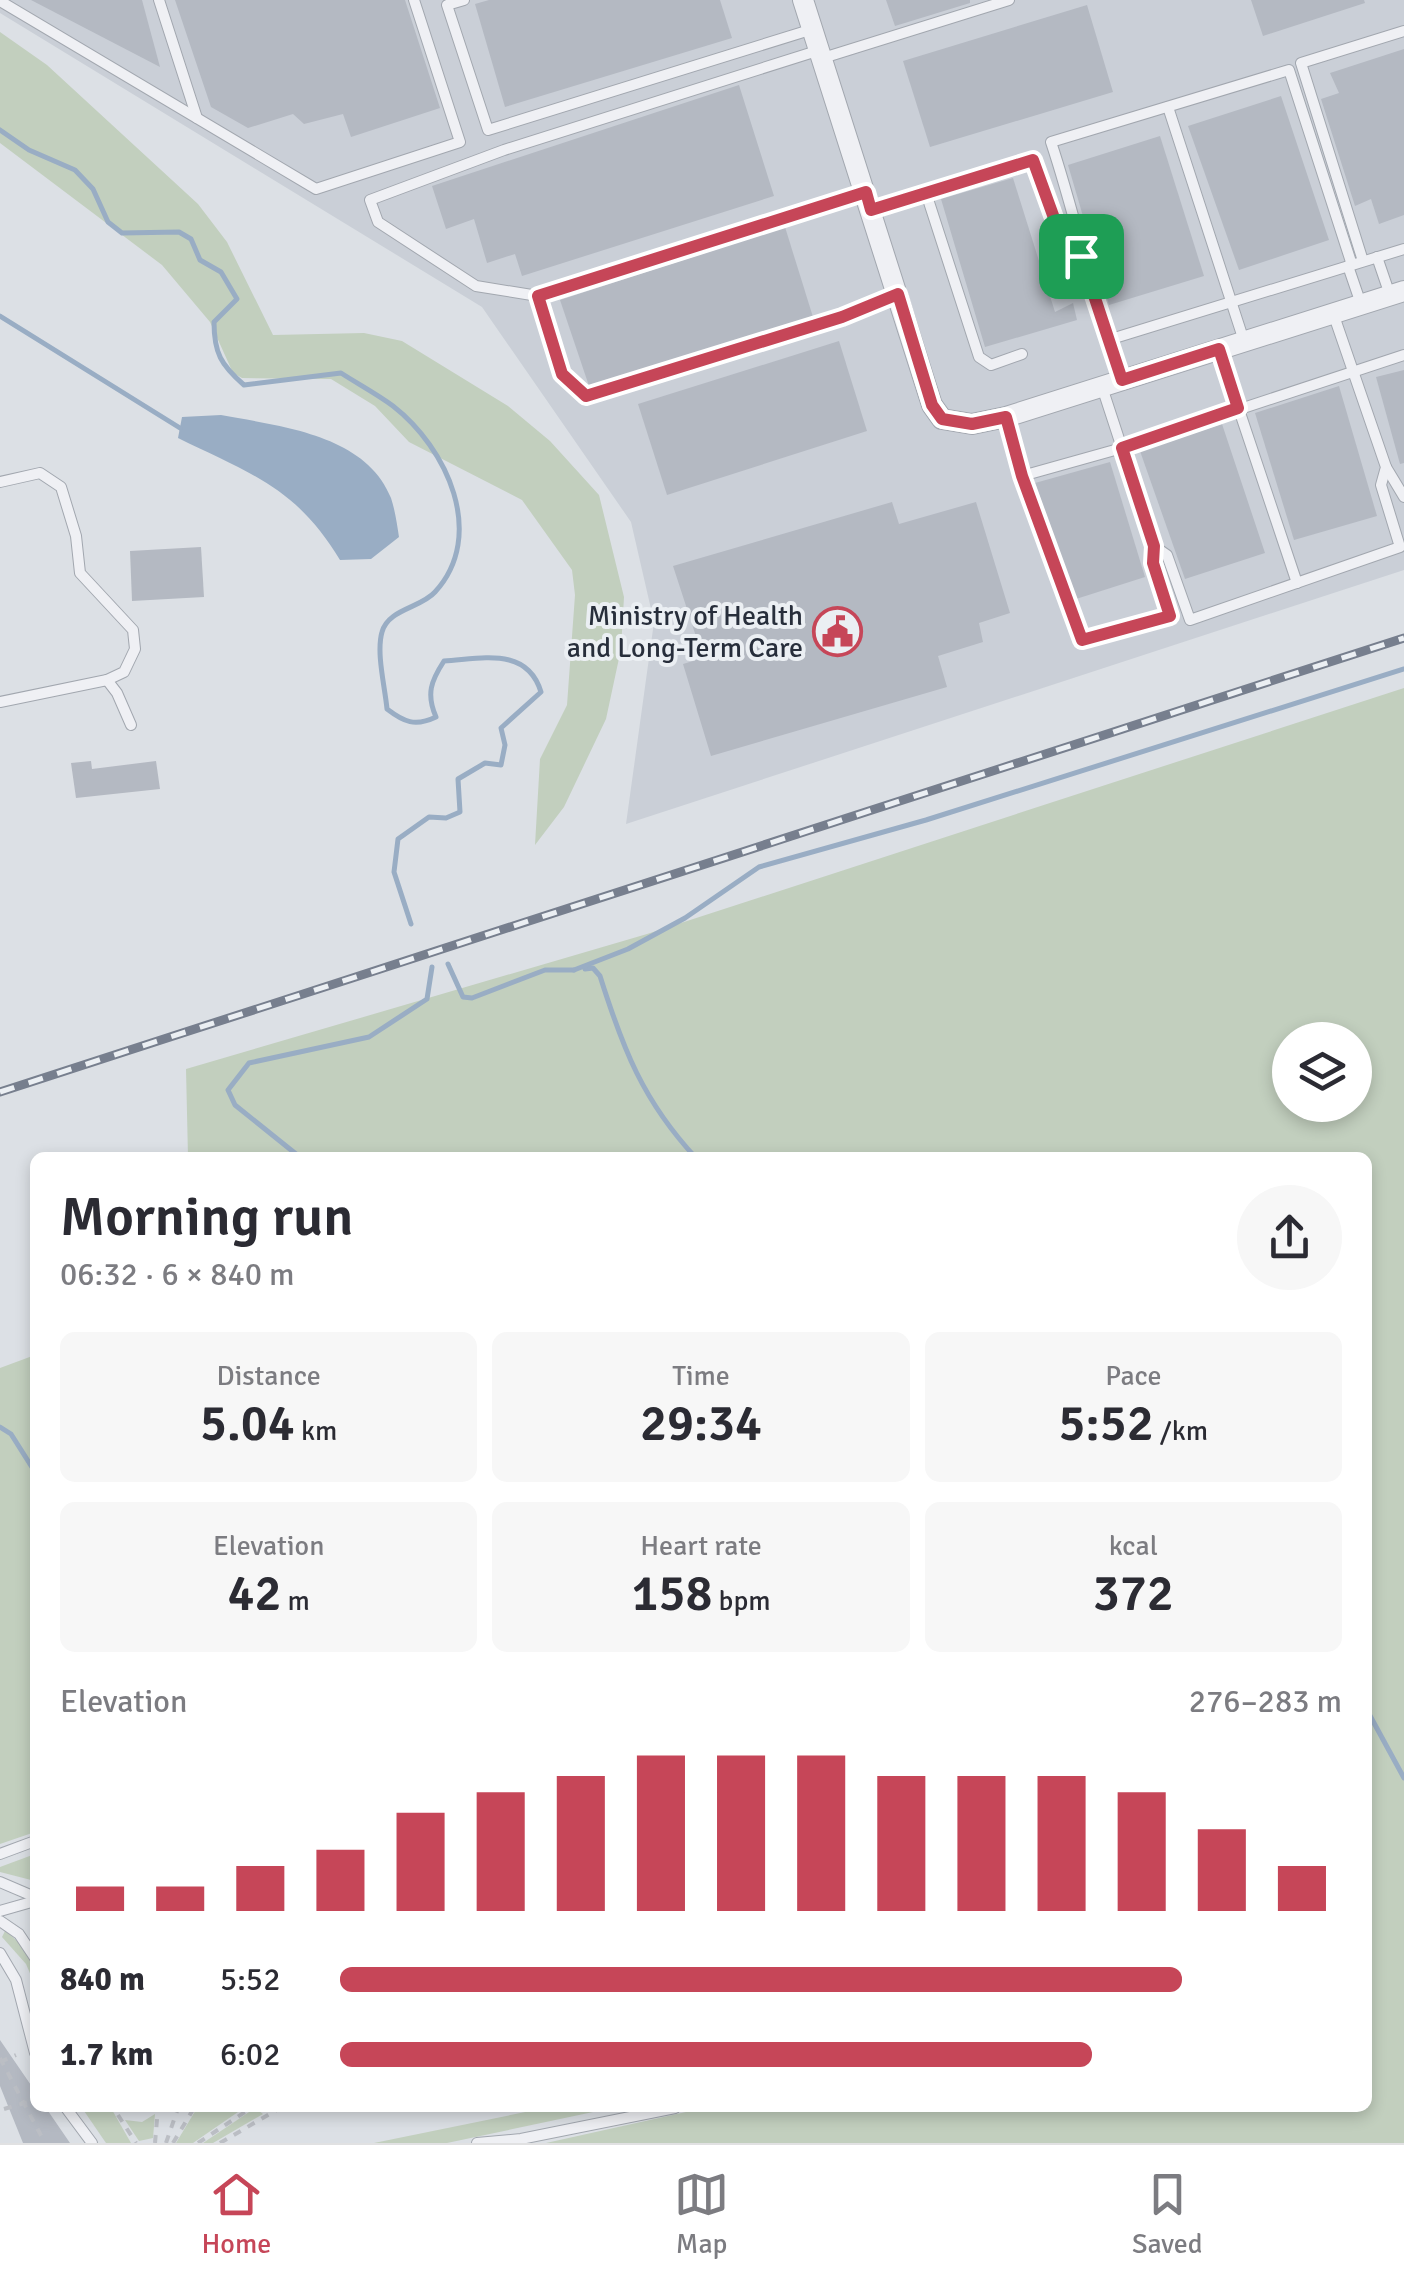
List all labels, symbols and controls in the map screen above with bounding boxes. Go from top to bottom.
pin [1039,214,1124,299]
icon: arrive [1054,229,1109,284]
place label: Ministry of Health and Long-Term Care [567,599,803,665]
public building icon: Ministry of Health and Long-Term Care [812,606,864,658]
map controls [1272,1022,1372,1122]
button: layers [1272,1022,1372,1122]
text: Morning run [60,1183,353,1251]
button: share [1237,1185,1342,1290]
text: 06:32 · 6 × 840 m [60,1255,295,1294]
text: Distance [217,1359,321,1393]
text: Time [672,1359,730,1393]
text: Pace [1105,1359,1162,1393]
text: 5.04 [200,1393,295,1455]
text: 29:34 [640,1393,762,1455]
text: 5:52 [1059,1393,1154,1455]
text: km [295,1414,337,1448]
text: /km [1154,1414,1208,1448]
text: Elevation [213,1529,324,1563]
text: Heart rate [640,1529,762,1563]
text: kcal [1109,1529,1158,1563]
text: 42 [227,1563,281,1625]
text: 158 [631,1563,712,1625]
text: 372 [1093,1563,1174,1625]
text: m [281,1584,310,1618]
text: bpm [712,1584,771,1618]
text: Elevation [60,1682,187,1721]
text: 276–283 m [1189,1682,1342,1721]
text: 840 m [60,1960,145,1999]
text: 5:52 [220,1960,280,1999]
text: 1.7 km [60,2035,153,2074]
text: 6:02 [220,2035,280,2074]
tab: Home [201,2167,271,2261]
tab: Map [674,2167,729,2261]
tab: Saved [1132,2167,1203,2261]

